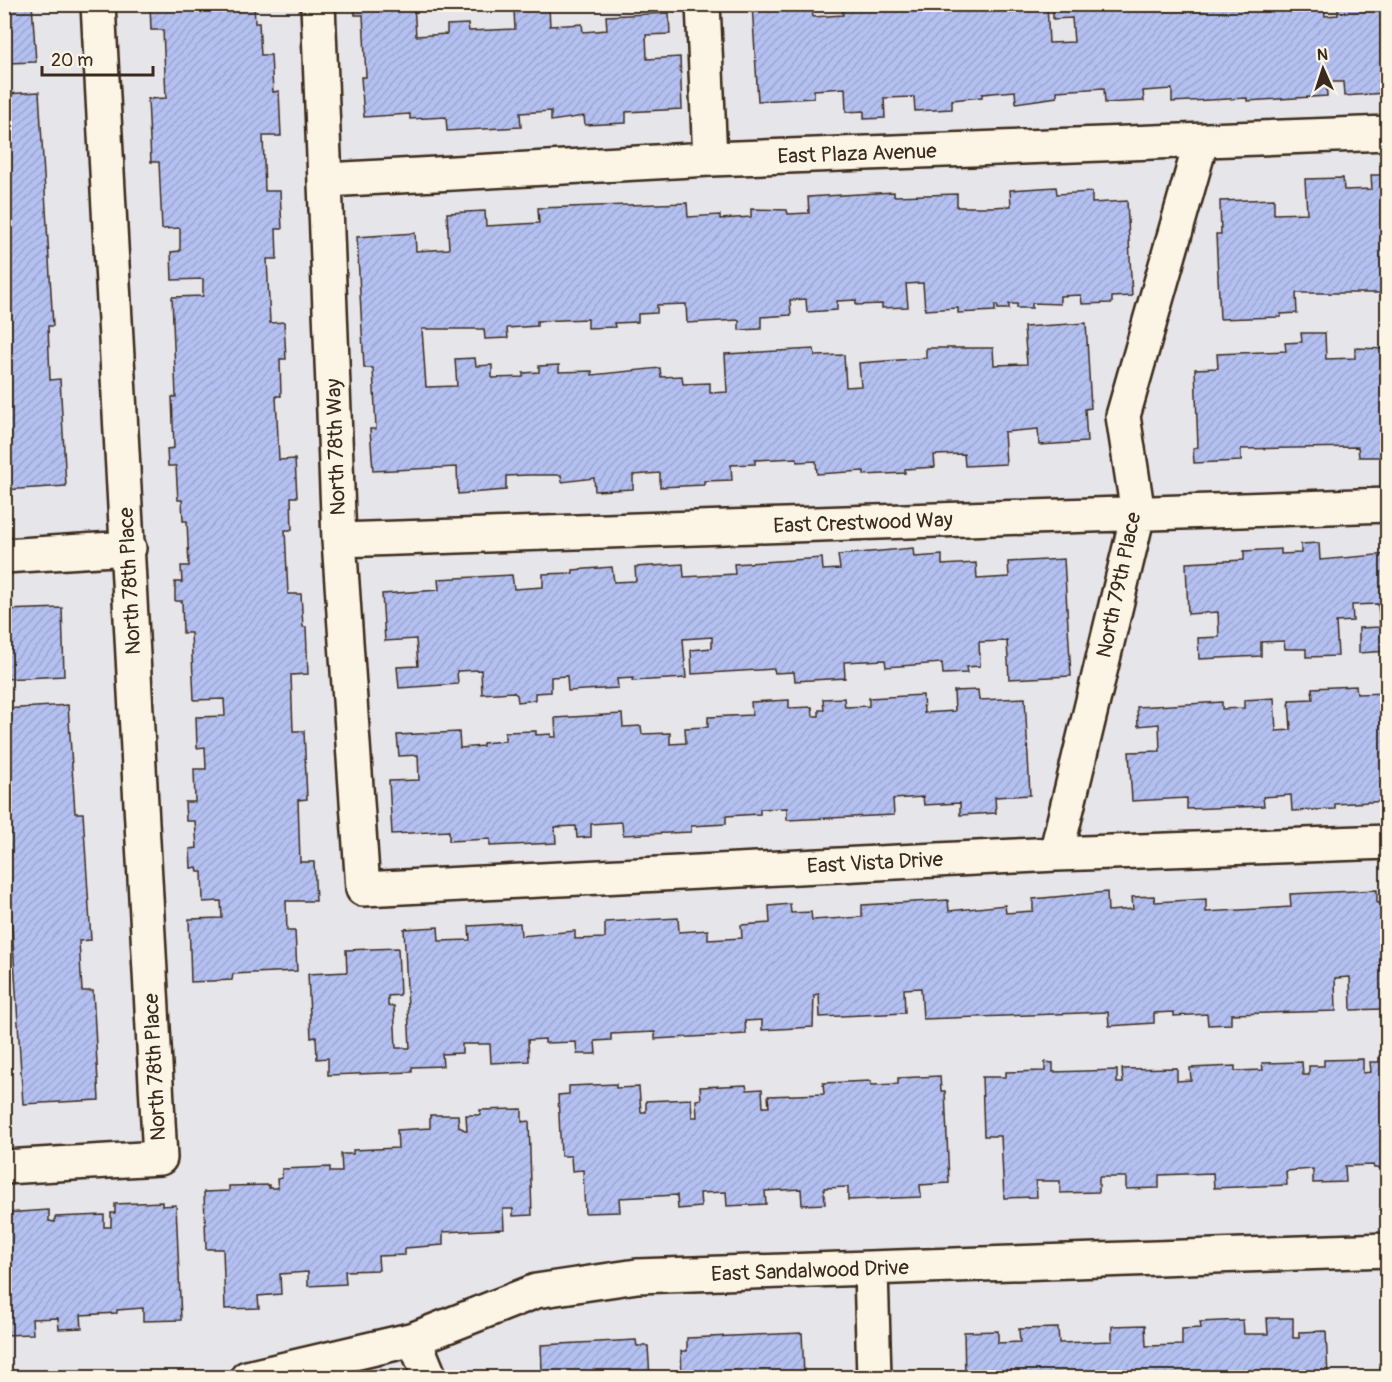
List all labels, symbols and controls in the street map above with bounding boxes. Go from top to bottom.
scale bar [42,39,153,77]
north arrow [1293,39,1353,99]
text: N [1316,45,1328,65]
text: 20 m [51,49,93,72]
street label: East Plaza Avenue [777,138,938,170]
street label: North 78th Way [320,378,352,516]
street label: North 78th Place [113,506,147,655]
street label: East Crestwood Way [773,506,953,540]
street label: North 79th Place [1090,509,1148,660]
street label: East Vista Drive [806,846,944,880]
street label: North 78th Place [138,992,172,1141]
street label: East Sandalwood Drive [711,1254,910,1288]

